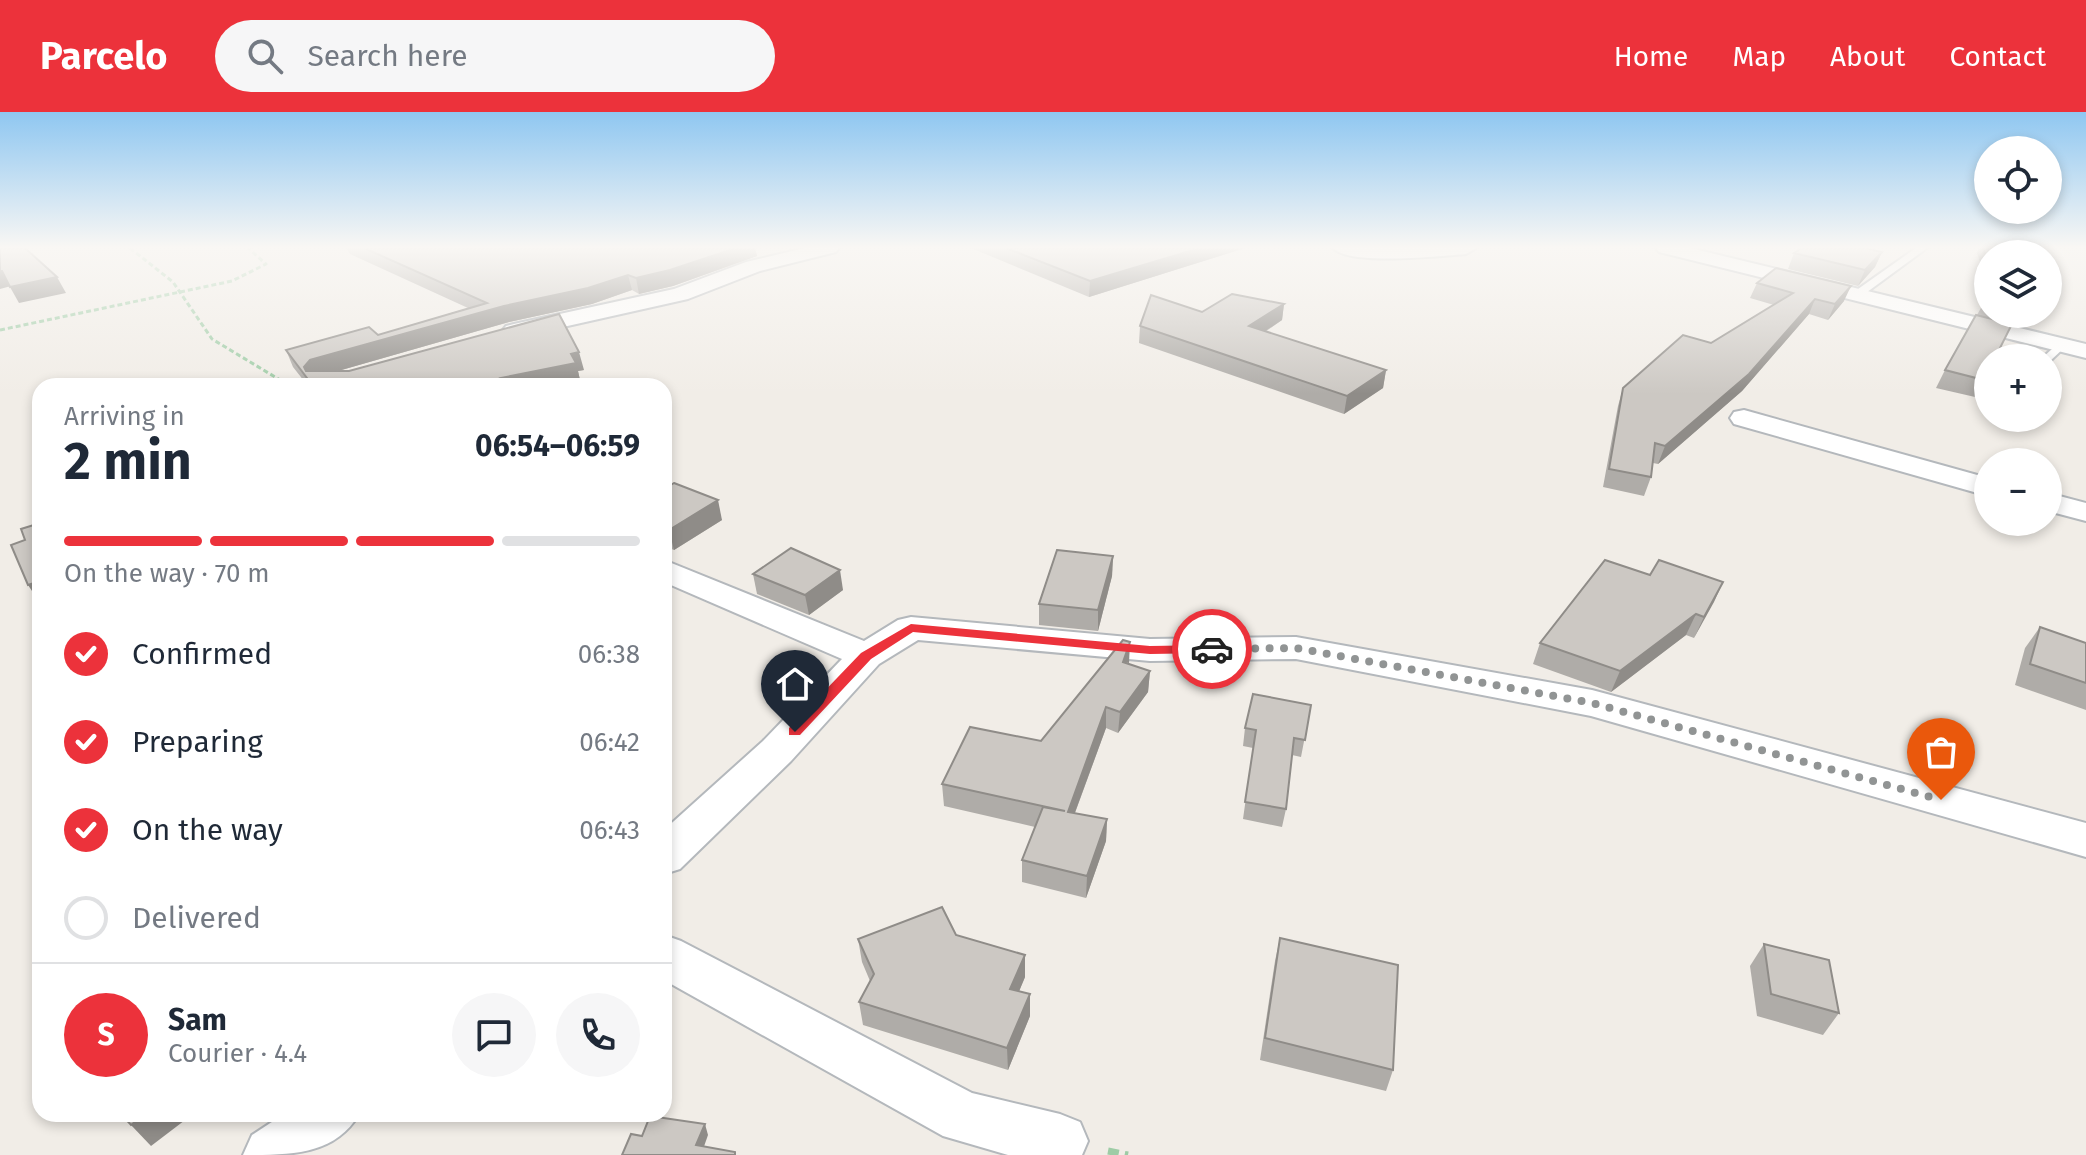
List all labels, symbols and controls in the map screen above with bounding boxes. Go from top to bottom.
search box [215,20,775,92]
text: Parcelo [40,33,167,79]
icon: search [243,34,287,78]
text: Search here [307,38,468,74]
text: Home [1614,40,1688,73]
text: Map [1732,40,1786,73]
text: About [1830,40,1905,73]
text: Contact [1949,40,2046,73]
map controls [1974,136,2062,536]
button: locate [1974,136,2062,224]
button: layers [1974,240,2062,328]
button: + [1974,344,2062,432]
text: Arriving in [64,401,185,432]
text: 06:54–06:59 [475,428,640,464]
text: 2 min [64,430,192,493]
button: − [1974,448,2062,536]
text: On the way · 70 m [64,558,270,589]
courier [1172,609,1252,689]
icon: car [1190,627,1234,671]
icon: check [64,632,108,676]
text: Confirmed [132,636,272,672]
text: 06:38 [578,639,640,670]
pin [761,650,829,732]
icon: home [773,662,817,706]
pin [1907,718,1975,800]
icon: check [64,720,108,764]
text: Preparing [132,724,263,760]
text: 06:42 [579,727,640,758]
icon: bag [1919,730,1963,774]
icon: check [64,808,108,852]
text: On the way [132,812,283,848]
text: 06:43 [579,815,640,846]
text: Delivered [132,900,261,936]
button: chat [452,993,536,1077]
button: phone [556,993,640,1077]
text: Sam [168,1002,227,1038]
text: S [97,1017,115,1053]
text: Courier · 4.4 [168,1038,307,1069]

